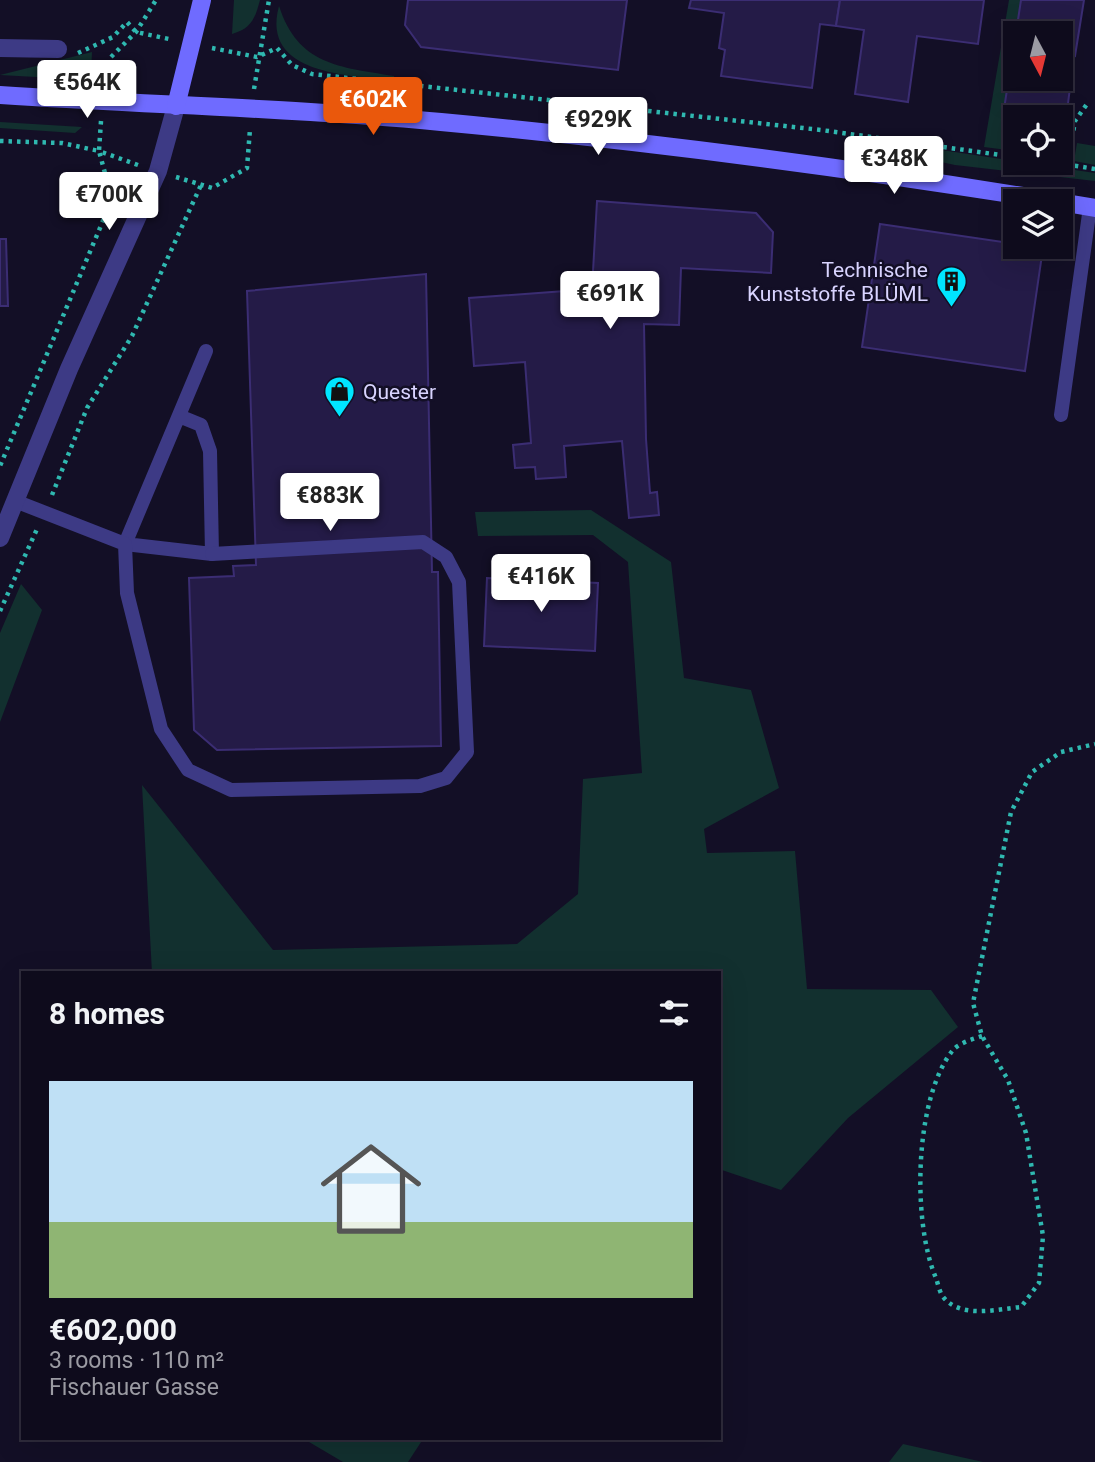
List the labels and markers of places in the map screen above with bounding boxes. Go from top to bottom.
pin: €564K [38,60,136,120]
pin: €602K [324,78,422,137]
pin: €929K [549,97,647,157]
pin: €348K [845,136,943,196]
pin: €700K [60,173,158,232]
place label: Technische Kunststoffe BLÜML [747,258,928,306]
building icon: Technische Kunststoffe BLÜML [934,265,968,309]
pin: €691K [561,272,659,331]
shop icon: Quester [323,375,357,419]
place label: Quester [363,380,436,404]
pin: €883K [281,474,379,533]
pin: €416K [492,554,590,614]

